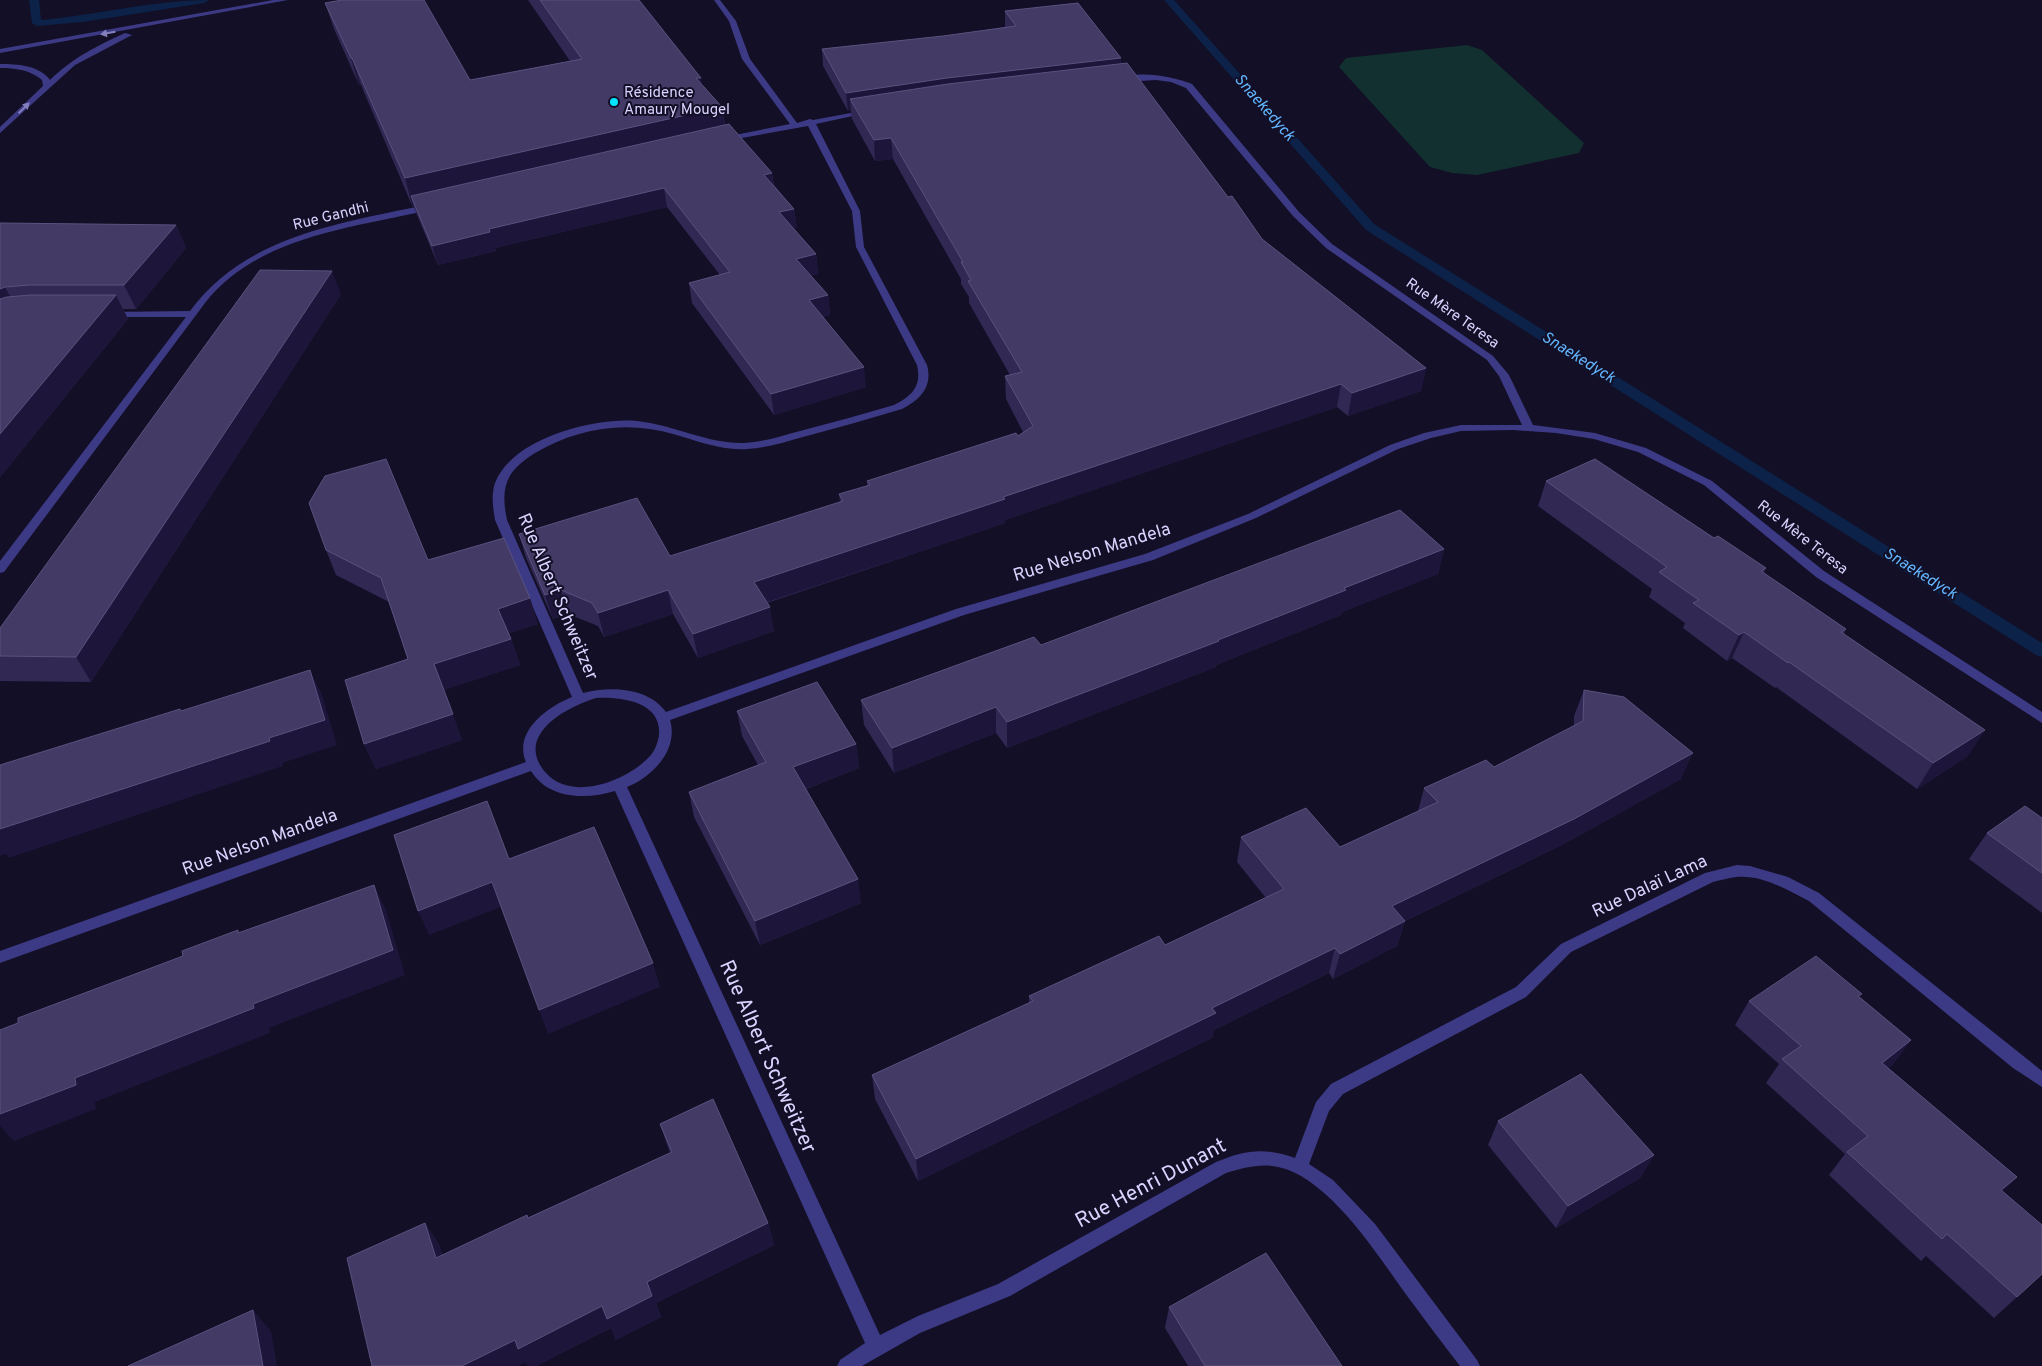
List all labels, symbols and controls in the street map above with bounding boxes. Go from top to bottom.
one-way arrow [100,29,116,37]
water label: Snaekedyck [1229,70,1299,147]
place label: Résidence Amaury Mougel [624,84,730,120]
marker: Résidence Amaury Mougel [608,96,620,108]
one-way arrow [17,103,29,115]
street label: Rue Gandhi [291,198,371,236]
street label: Rue Mère Teresa [1401,275,1503,353]
water label: Snaekedyck [1538,328,1619,389]
street label: Rue Mère Teresa [1753,497,1851,579]
street label: Rue Albert Schweitzer [511,510,603,684]
street label: Rue Nelson Mandela [1010,518,1174,588]
water label: Snaekedyck [1880,544,1961,605]
street label: Rue Nelson Mandela [179,804,341,882]
street label: Rue Dalaï Lama [1589,850,1711,924]
street label: Rue Albert Schweitzer [712,956,822,1158]
street label: Rue Henri Dunant [1071,1133,1231,1235]

